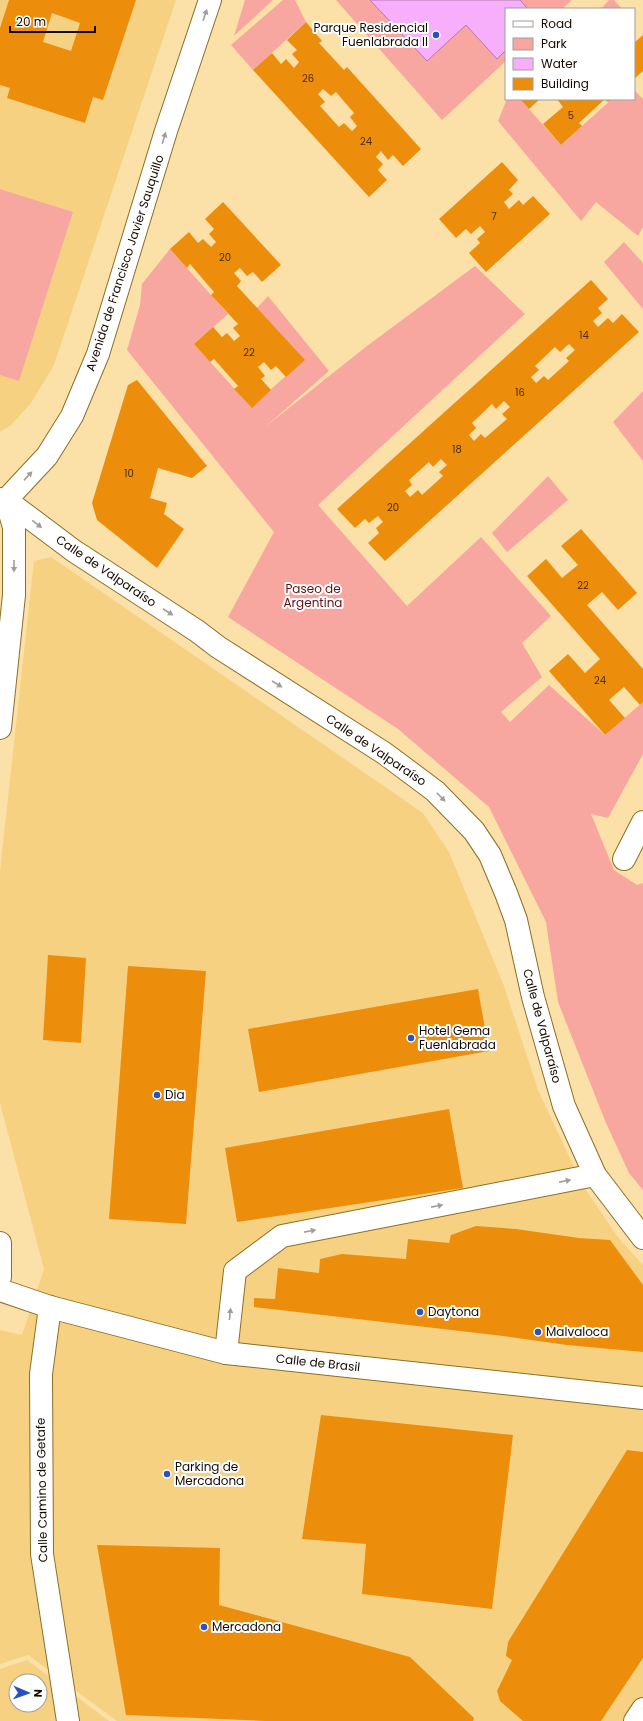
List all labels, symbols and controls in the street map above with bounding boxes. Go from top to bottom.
scale bar [10,8,95,34]
one-way arrow [203,8,209,20]
legend [505,8,635,100]
text: 20 m [16,13,46,30]
text: Road [541,15,572,32]
place label: Parque Residencial Fuenlabrada II [314,19,428,50]
marker: Parque Residencial Fuenlabrada II [431,30,441,40]
text: Park [541,35,568,52]
text: Water [541,55,578,72]
house number: 26 [302,71,314,86]
text: Building [541,75,589,92]
house number: 5 [568,108,574,123]
one-way arrow [161,132,167,144]
house number: 24 [360,134,372,149]
street label: Avenida de Francisco Javier Sauquillo [81,152,168,373]
house number: 7 [491,209,497,224]
house number: 20 [219,250,231,265]
house number: 14 [579,328,589,343]
house number: 22 [243,345,255,360]
house number: 16 [515,385,525,400]
house number: 18 [452,442,462,457]
house number: 10 [124,466,134,481]
one-way arrow [24,471,33,482]
house number: 20 [387,500,399,515]
one-way arrow [32,520,43,528]
street label: Calle de Valparaíso [53,531,160,611]
one-way arrow [11,560,17,573]
house number: 22 [577,578,589,593]
park label: Paseo de Argentina [284,580,342,611]
one-way arrow [162,609,174,616]
house number: 24 [594,673,606,688]
one-way arrow [271,680,282,688]
street label: Calle de Valparaíso [323,710,430,790]
one-way arrow [436,792,446,802]
street label: Calle de Valparaíso [519,967,566,1085]
place label: Hotel Gema Fuenlabrada [419,1022,496,1053]
marker: Hotel Gema Fuenlabrada [406,1033,416,1043]
place label: Dia [165,1086,185,1103]
marker: Dia [152,1090,162,1100]
one-way arrow [559,1178,571,1184]
one-way arrow [431,1202,443,1208]
one-way arrow [303,1227,316,1233]
place label: Daytona [428,1303,479,1320]
marker: Daytona [415,1307,425,1317]
one-way arrow [227,1308,233,1320]
place label: Malvaloca [546,1323,608,1340]
marker: Malvaloca [533,1327,543,1337]
street label: Calle de Brasil [275,1350,361,1375]
street label: Calle Camino de Getafe [32,1418,51,1562]
place label: Parking de Mercadona [175,1458,244,1489]
marker: Parking de Mercadona [162,1469,172,1479]
place label: Mercadona [212,1618,281,1635]
marker: Mercadona [199,1622,209,1632]
north arrow [8,1673,48,1713]
text: N [30,1689,46,1698]

